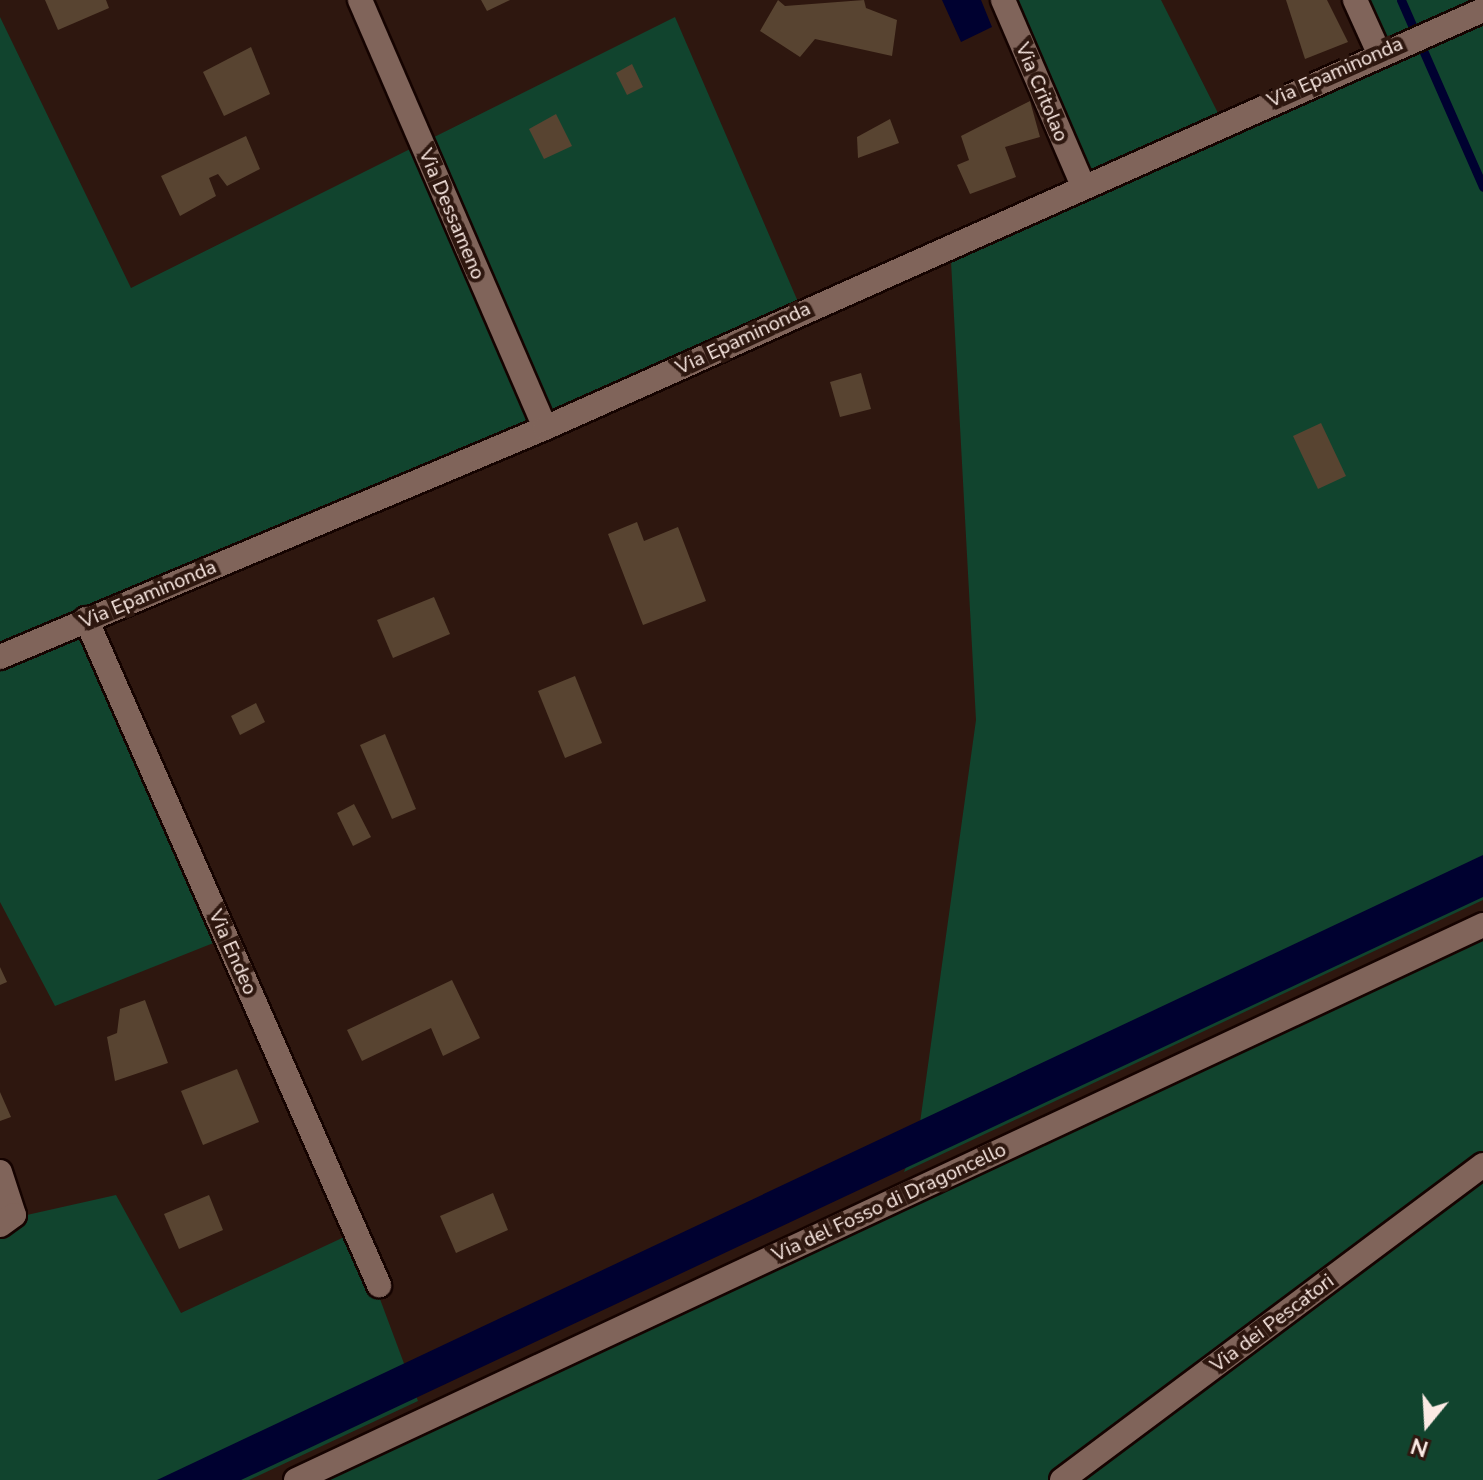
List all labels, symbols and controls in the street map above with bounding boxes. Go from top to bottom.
street label: Via Epaminonda [1263,31,1407,113]
street label: Via Critolao [1010,39,1074,145]
street label: Via Dessameno [414,145,490,283]
street label: Via Epaminonda [672,296,814,380]
street label: Via Epaminonda [76,554,220,634]
street label: Via Endeo [204,906,262,998]
street label: Via del Fosso di Dragoncello [768,1137,1010,1267]
street label: Via dei Pescatori [1206,1269,1338,1377]
north arrow [1387,1384,1467,1464]
text: N [1407,1430,1432,1464]

